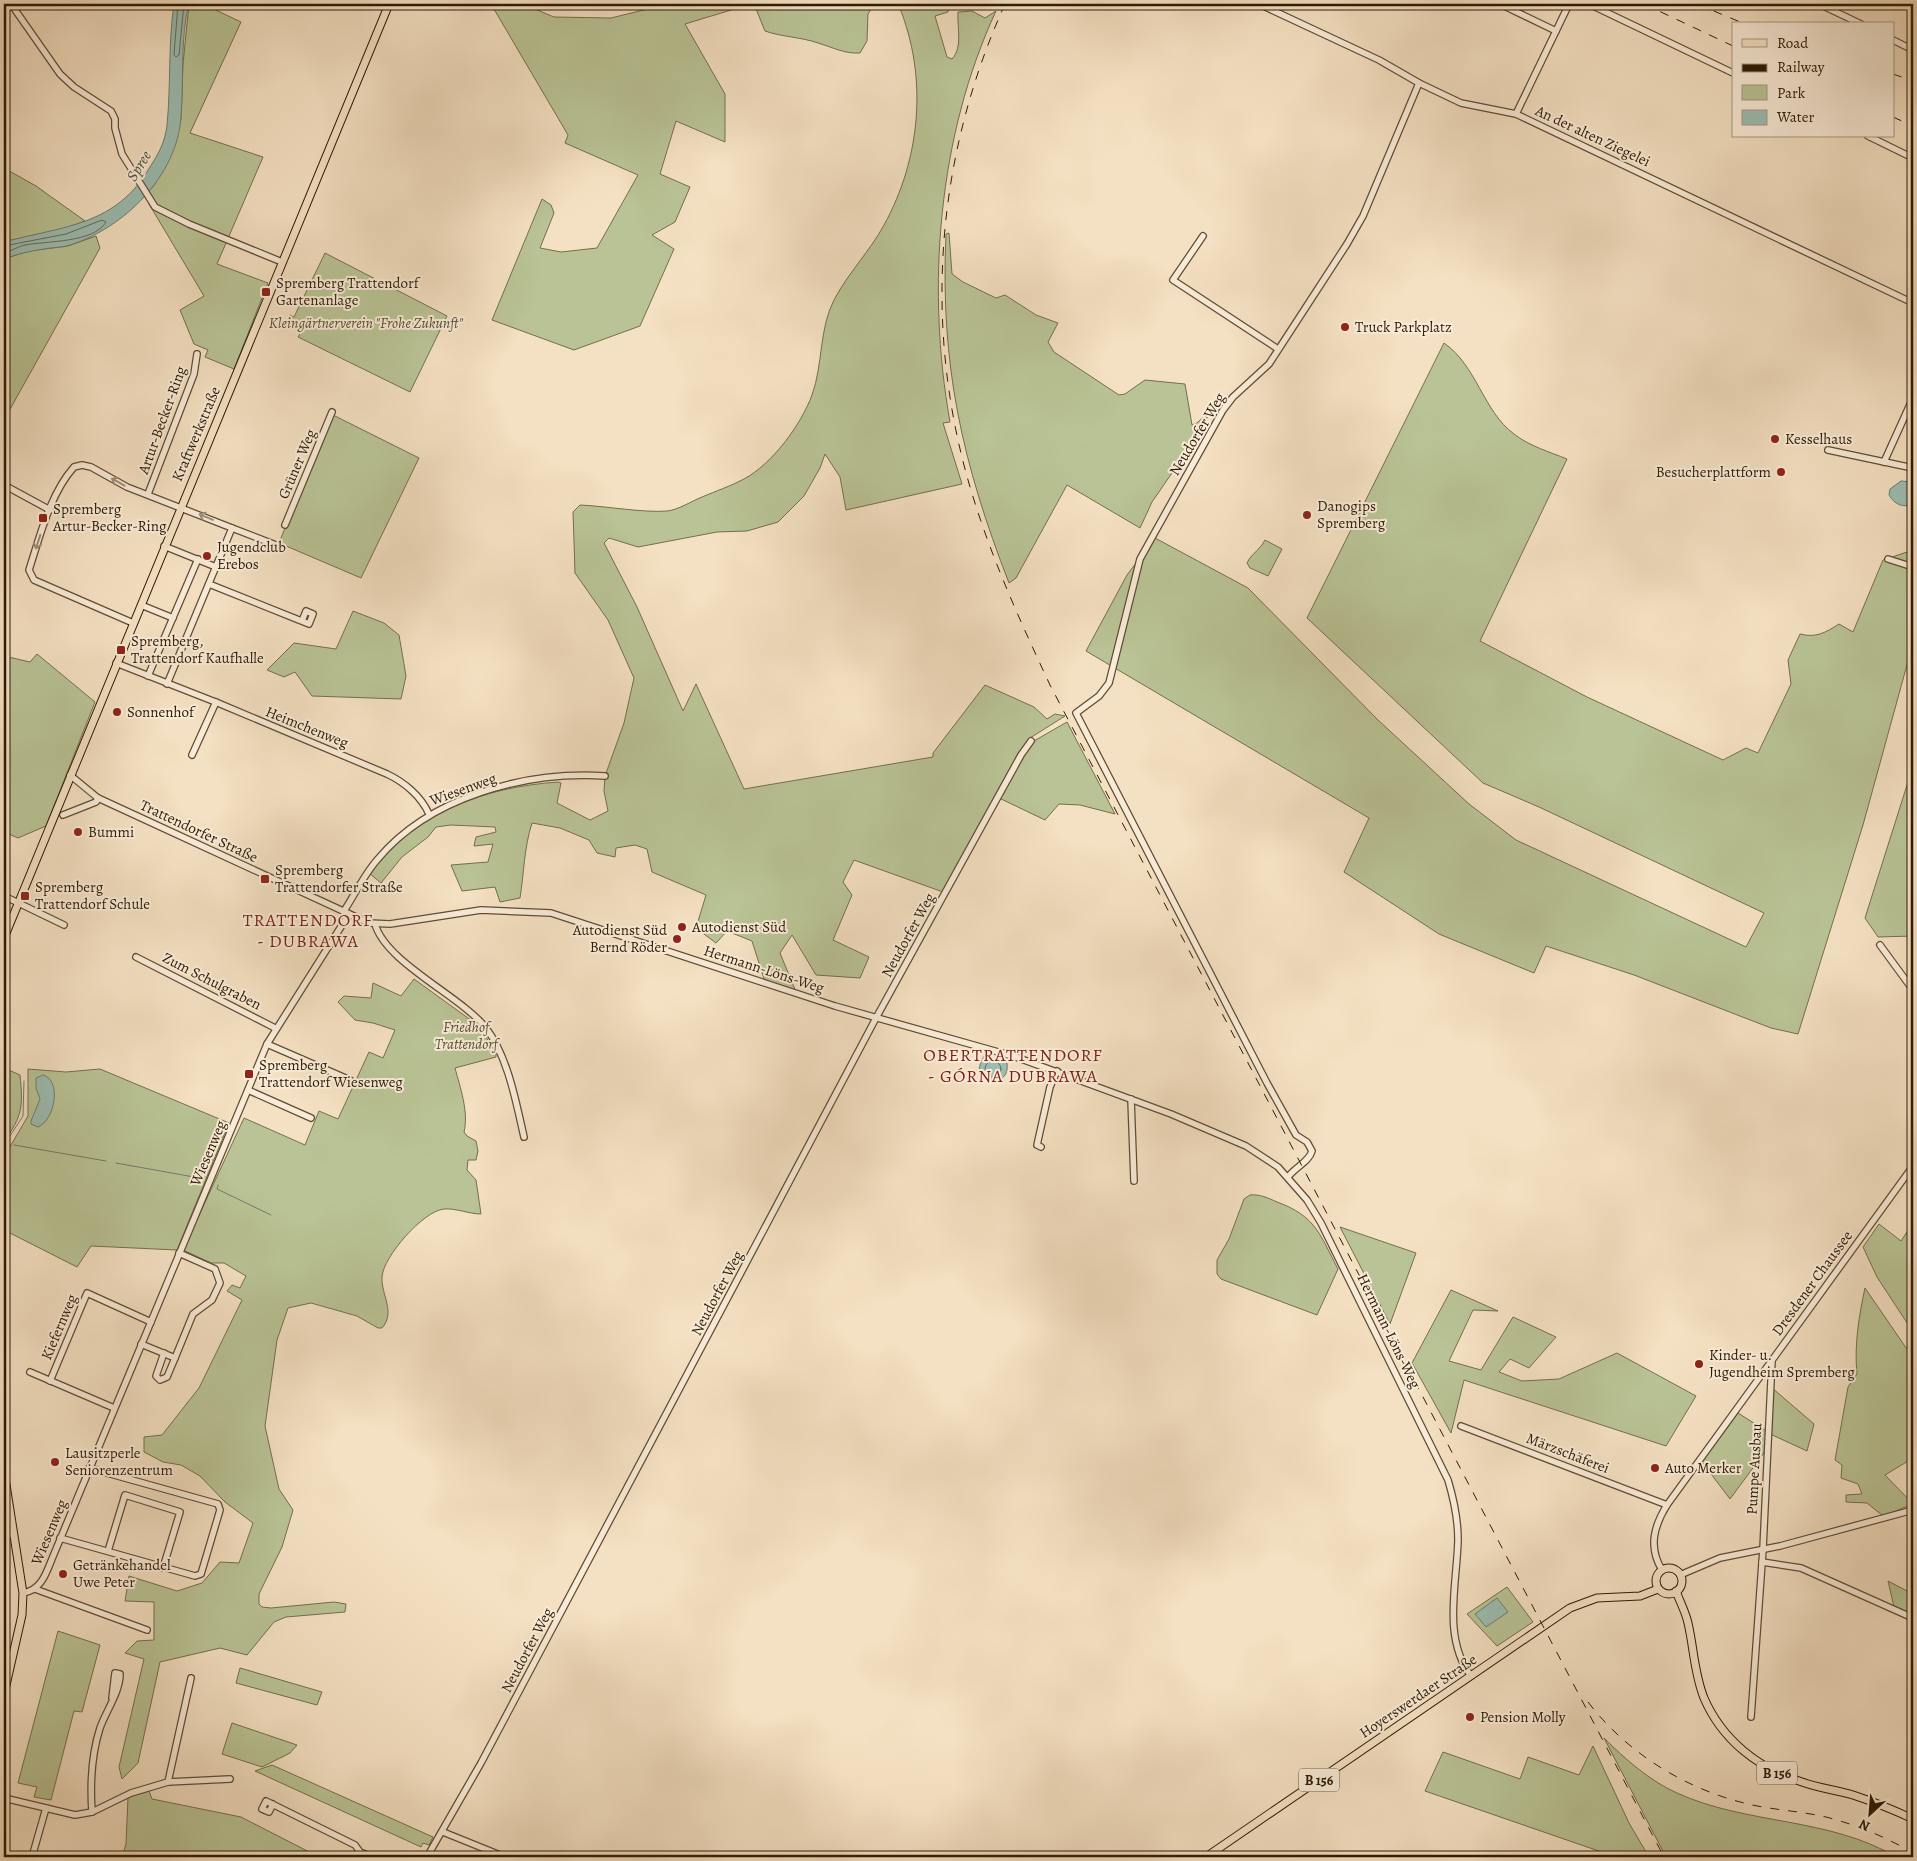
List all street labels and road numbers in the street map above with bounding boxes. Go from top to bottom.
street label: An der alten Ziegelei [1531,100,1654,171]
street label: Artur-Becker-Ring [133,363,191,478]
street label: Kraftwerkstraße [167,383,225,484]
street label: Neudorfer Weg [1164,388,1230,479]
street label: Grüner Weg [273,426,321,502]
street label: Heimchenweg [263,701,352,753]
street label: Wiesenweg [426,768,499,811]
street label: Trattendorfer Straße [137,795,261,867]
street label: Neudorfer Weg [877,889,940,981]
street label: Hermann-Löns-Weg [701,940,827,998]
street label: Zum Schulgraben [159,947,265,1015]
street label: Wiesenweg [185,1117,231,1190]
street label: Dresdener Chaussee [1767,1226,1857,1340]
street label: Neudorfer Weg [686,1247,748,1339]
street label: Hermann-Löns-Weg [1353,1270,1426,1392]
street label: Kiefernweg [36,1290,82,1363]
street label: Pumpe Ausbau [1742,1422,1766,1515]
street label: Märzschäferei [1524,1428,1612,1478]
street label: Wiesenweg [26,1496,72,1569]
street label: Neudorfer Weg [496,1604,558,1696]
street label: Hoyerswerdaer Straße [1355,1649,1481,1743]
road number: B 156 [1757,1762,1797,1785]
road number: B 156 [1299,1768,1339,1792]

